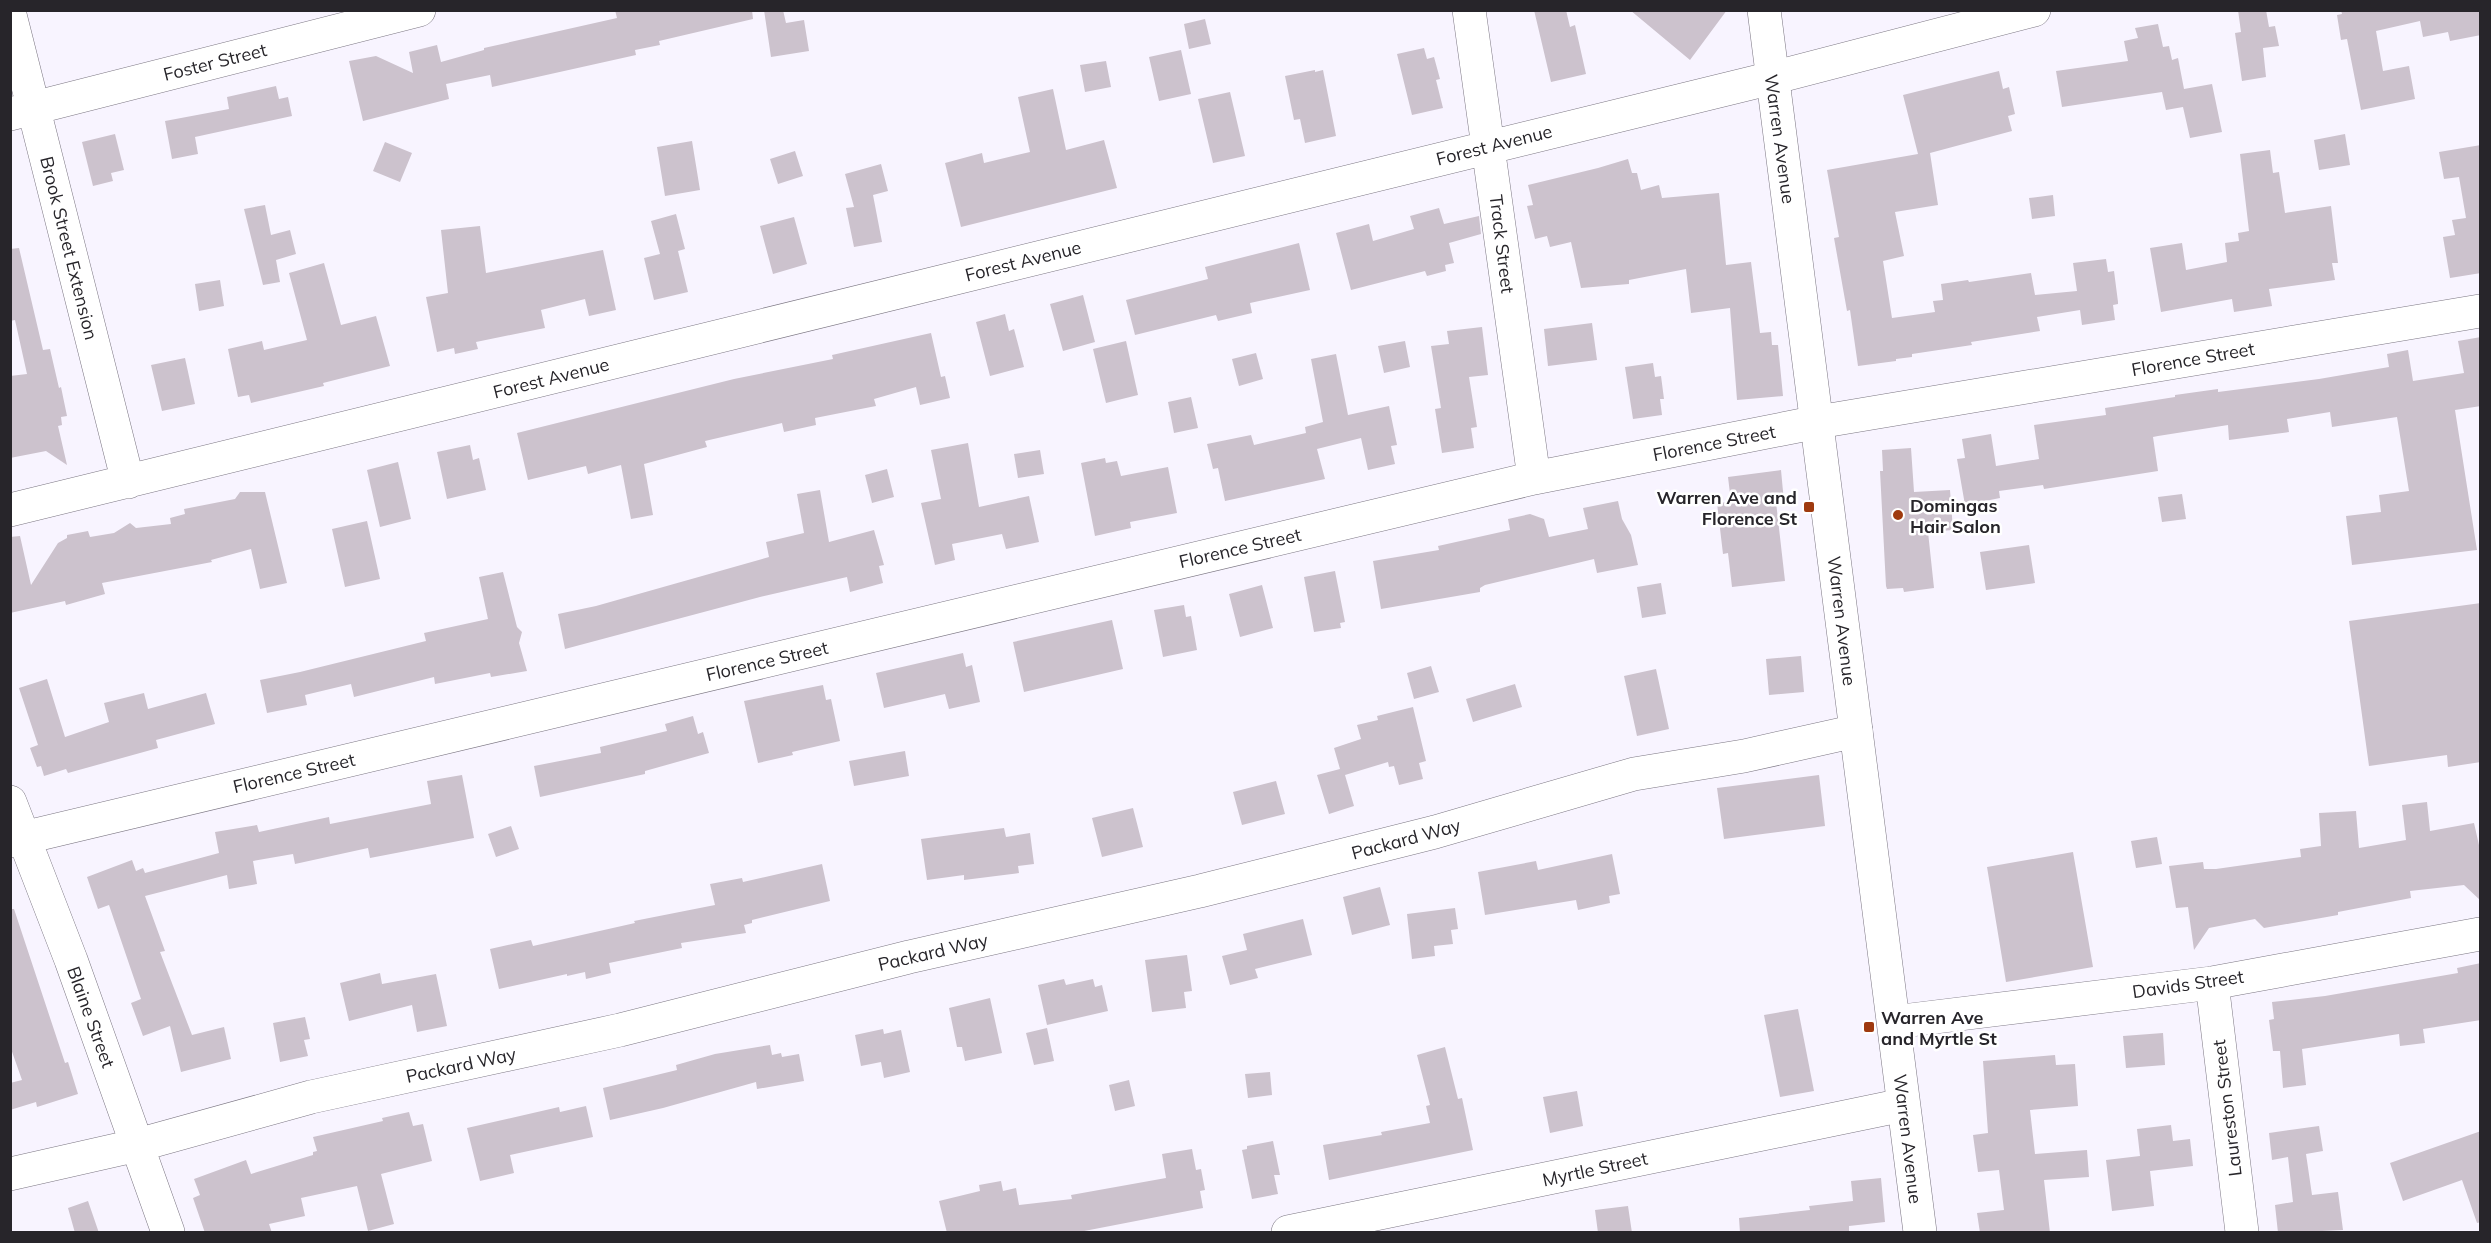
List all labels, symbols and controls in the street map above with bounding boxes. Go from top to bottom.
street label: Foster Street [161,38,269,86]
street label: Warren Avenue [1760,73,1800,205]
street label: Forest Avenue [1434,119,1554,171]
street label: Brook Street Extension [35,154,103,342]
street label: Track Street [1485,193,1519,295]
street label: Forest Avenue [963,235,1083,287]
street label: Florence Street [2130,337,2256,381]
street label: Forest Avenue [491,352,611,404]
street label: Florence Street [1651,420,1777,466]
place label: Warren Ave and Florence St [1657,486,1797,530]
place label: Domingas Hair Salon [1910,494,2001,538]
marker: Warren Ave and Florence St [1802,500,1816,514]
marker: Domingas Hair Salon [1891,508,1905,522]
street label: Florence Street [1177,523,1303,573]
street label: Warren Avenue [1823,555,1861,687]
street label: Florence Street [704,636,830,686]
street label: Florence Street [231,748,357,798]
street label: Packard Way [1349,813,1464,865]
street label: Packard Way [876,928,991,976]
street label: Blaine Street [62,963,120,1071]
street label: Davids Street [2131,965,2245,1003]
place label: Warren Ave and Myrtle St [1881,1006,1997,1050]
marker: Warren Ave and Myrtle St [1862,1020,1876,1034]
street label: Laureston Street [2207,1038,2247,1178]
street label: Packard Way [404,1042,519,1088]
street label: Warren Avenue [1889,1073,1927,1205]
street label: Myrtle Street [1540,1147,1650,1191]

